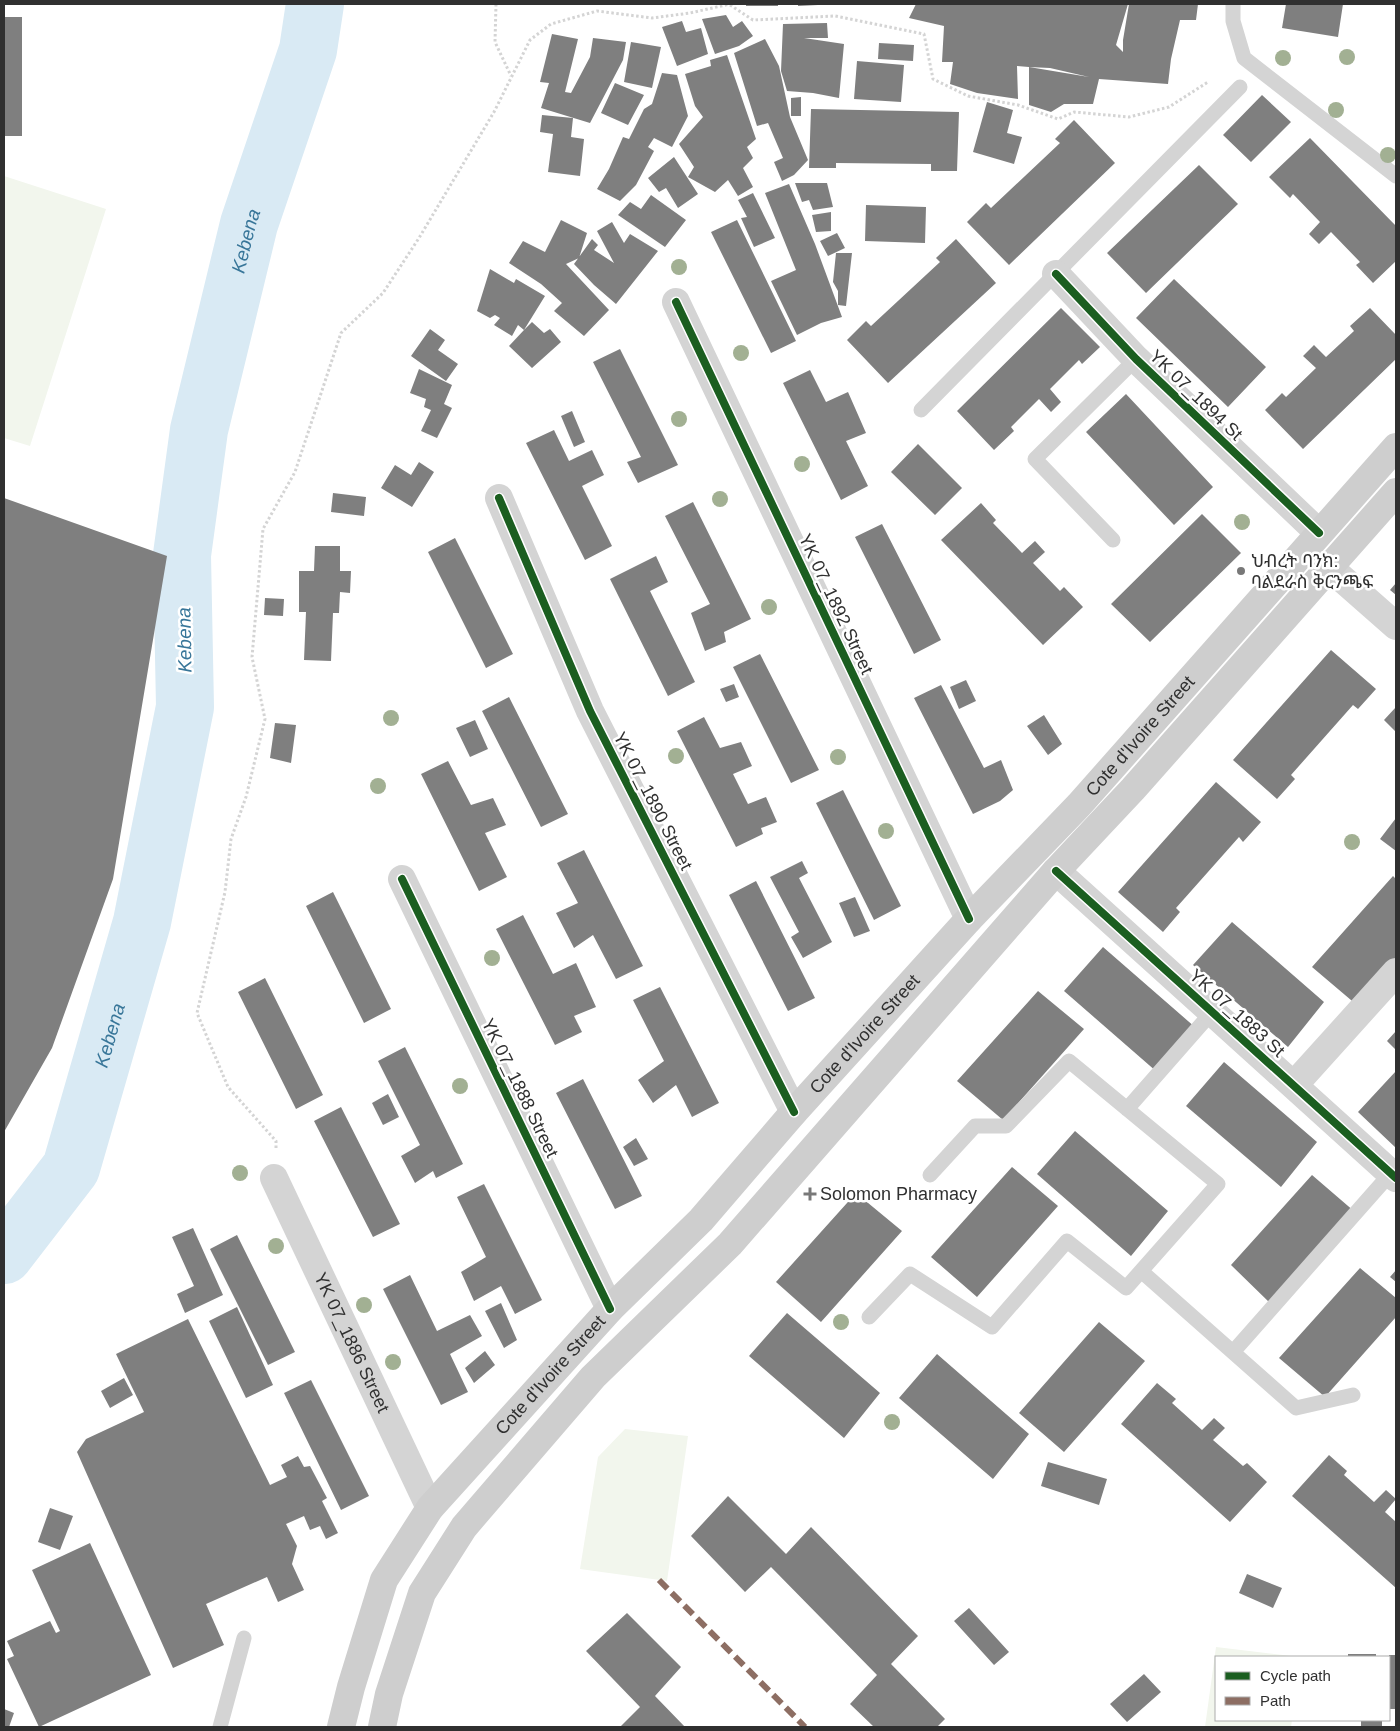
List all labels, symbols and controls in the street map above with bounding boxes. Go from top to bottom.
water label: Kebena [227,206,264,275]
street label: YK 07_1894 St [1145,346,1247,445]
street label: YK 07_1892 Street [794,531,877,678]
place label: ህብረት ባንክ: ባልደራስ ቅርንጫፍ [1251,551,1373,592]
marker: ህብረት ባንክ: ባልደራስ ቅርንጫፍ [1235,565,1247,577]
water label: Kebena [173,607,196,673]
street label: Cote d'Ivoire Street [1082,672,1199,800]
street label: YK 07_1890 Street [609,729,696,874]
street label: YK 07_1883 St [1185,965,1289,1062]
street label: Cote d'Ivoire Street [806,970,924,1098]
water label: Kebena [91,1001,129,1070]
street label: YK 07_1888 Street [477,1015,562,1161]
place label: Solomon Pharmacy [820,1184,977,1204]
marker: Solomon Pharmacy [804,1188,816,1200]
street label: YK 07_1886 Street [310,1269,393,1416]
street label: Cote d'Ivoire Street [491,1311,609,1439]
legend [1215,1656,1390,1721]
text: Cycle path [1260,1667,1331,1684]
text: Path [1260,1692,1291,1709]

